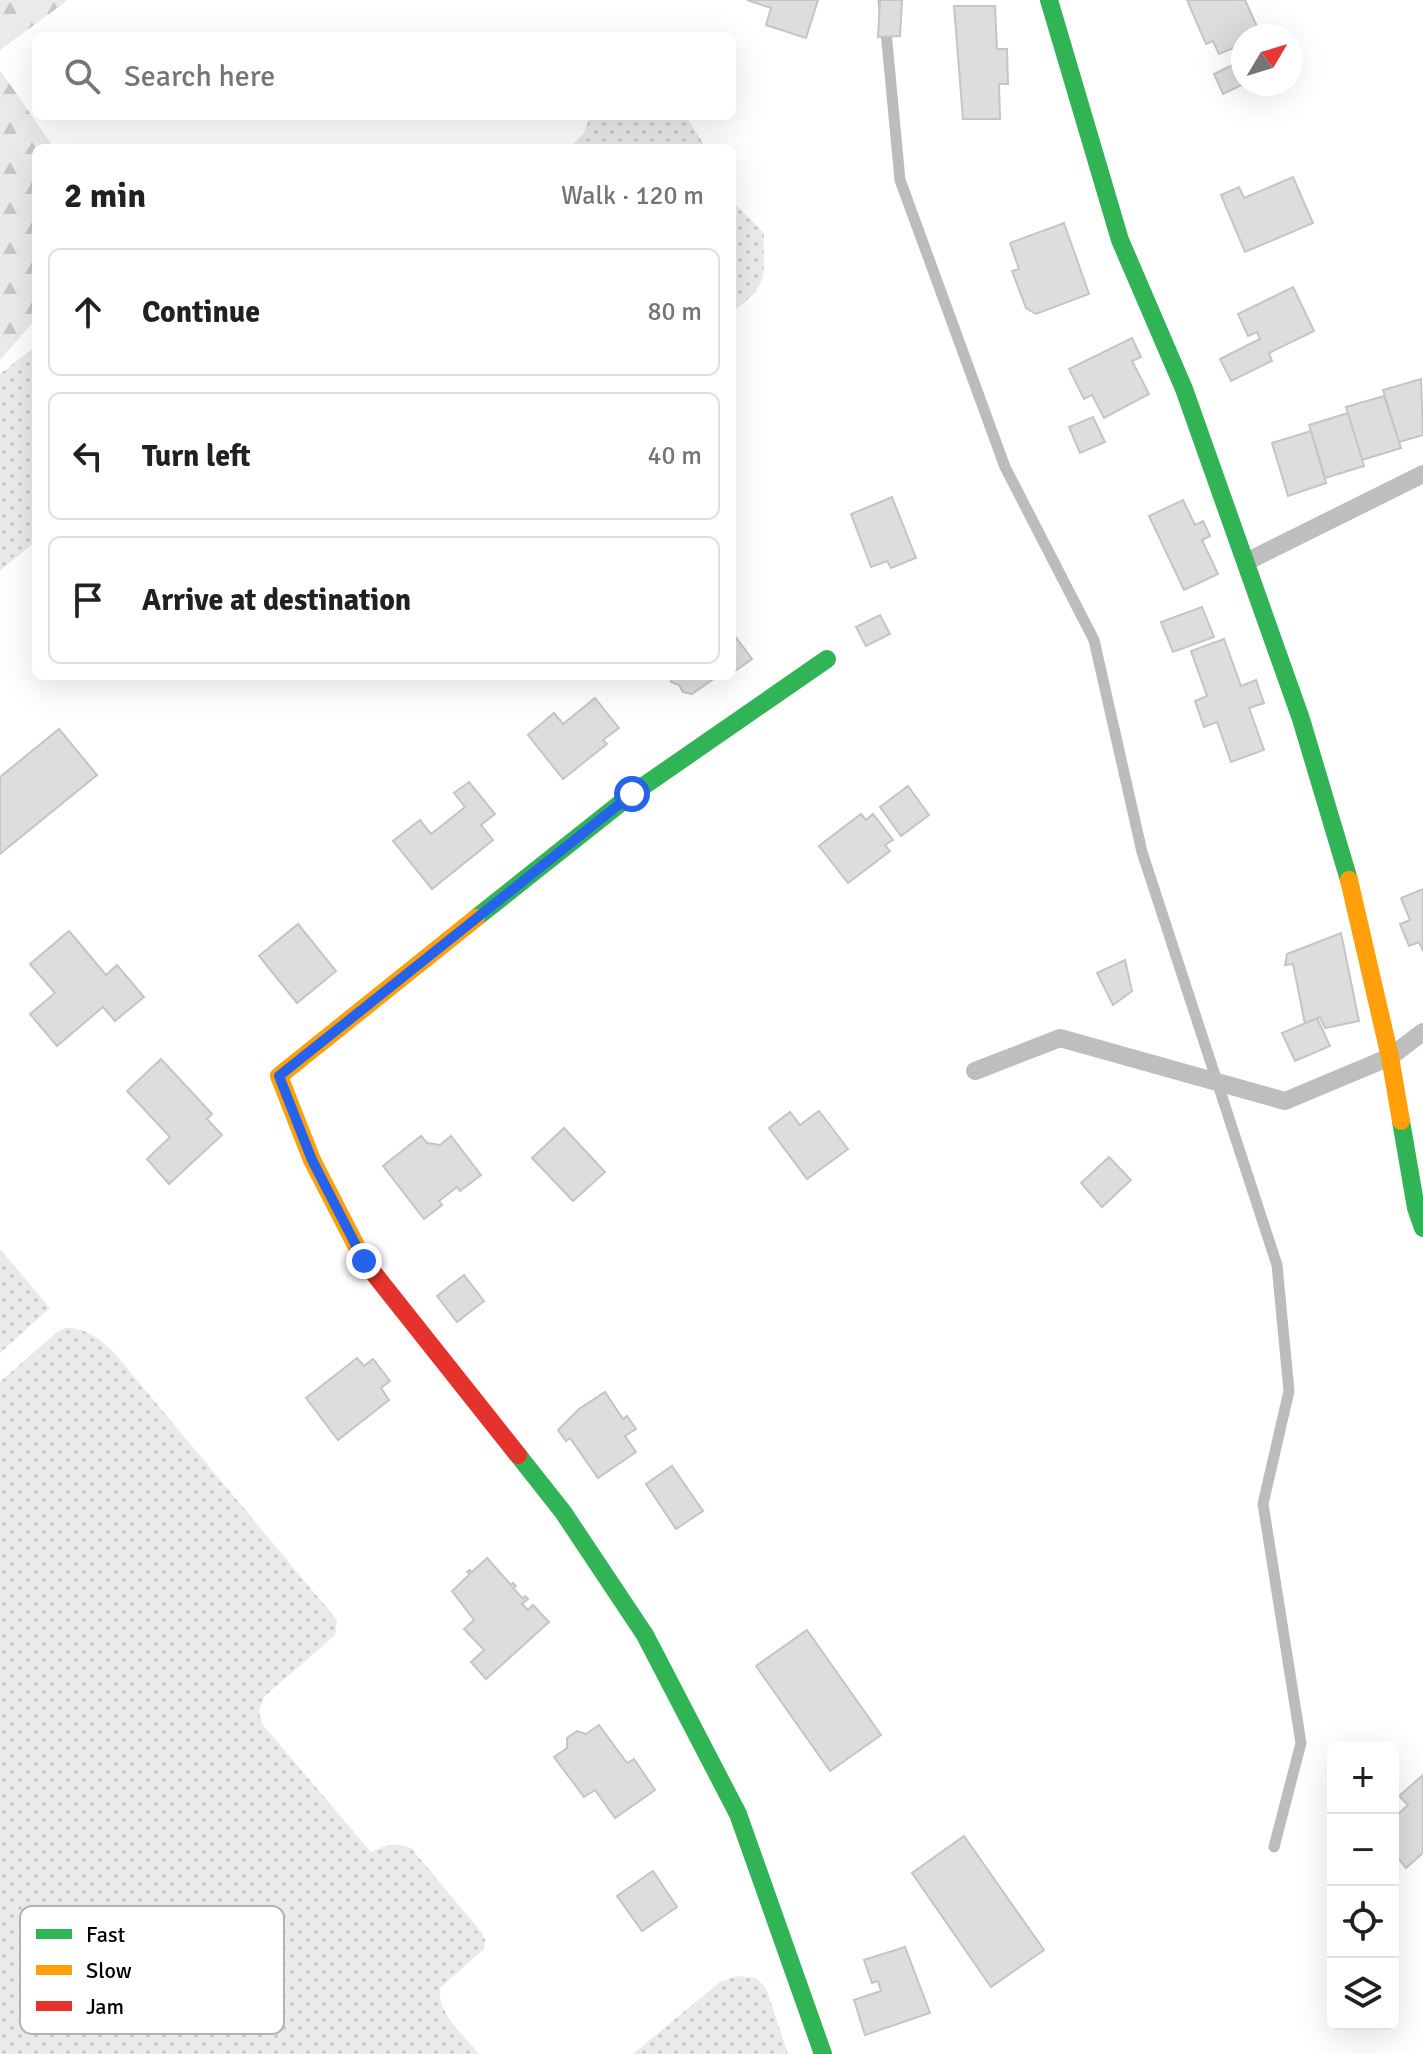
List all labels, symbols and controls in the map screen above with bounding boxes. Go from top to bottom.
north arrow [1231,24,1303,96]
search box [32,32,736,120]
icon: search [60,54,104,98]
text: Search here [124,58,275,95]
text: 2 min [64,175,146,217]
text: Walk · 120 m [561,180,704,212]
icon: ahead [66,290,110,334]
text: Continue [142,294,260,331]
text: 80 m [647,296,702,328]
icon: left [66,434,110,478]
text: Turn left [142,438,251,475]
text: 40 m [647,440,702,472]
icon: arrive [66,578,110,622]
text: Arrive at destination [142,582,411,619]
route start [614,776,650,812]
route end [346,1243,382,1279]
map controls [1327,1742,1399,2030]
button: + [1327,1742,1399,1814]
button: − [1327,1814,1399,1886]
button: locate [1327,1886,1399,1958]
legend [20,1906,284,2034]
text: Fast [86,1921,126,1948]
text: Slow [86,1957,132,1984]
button: layers [1327,1958,1399,2030]
text: Jam [86,1993,124,2020]

